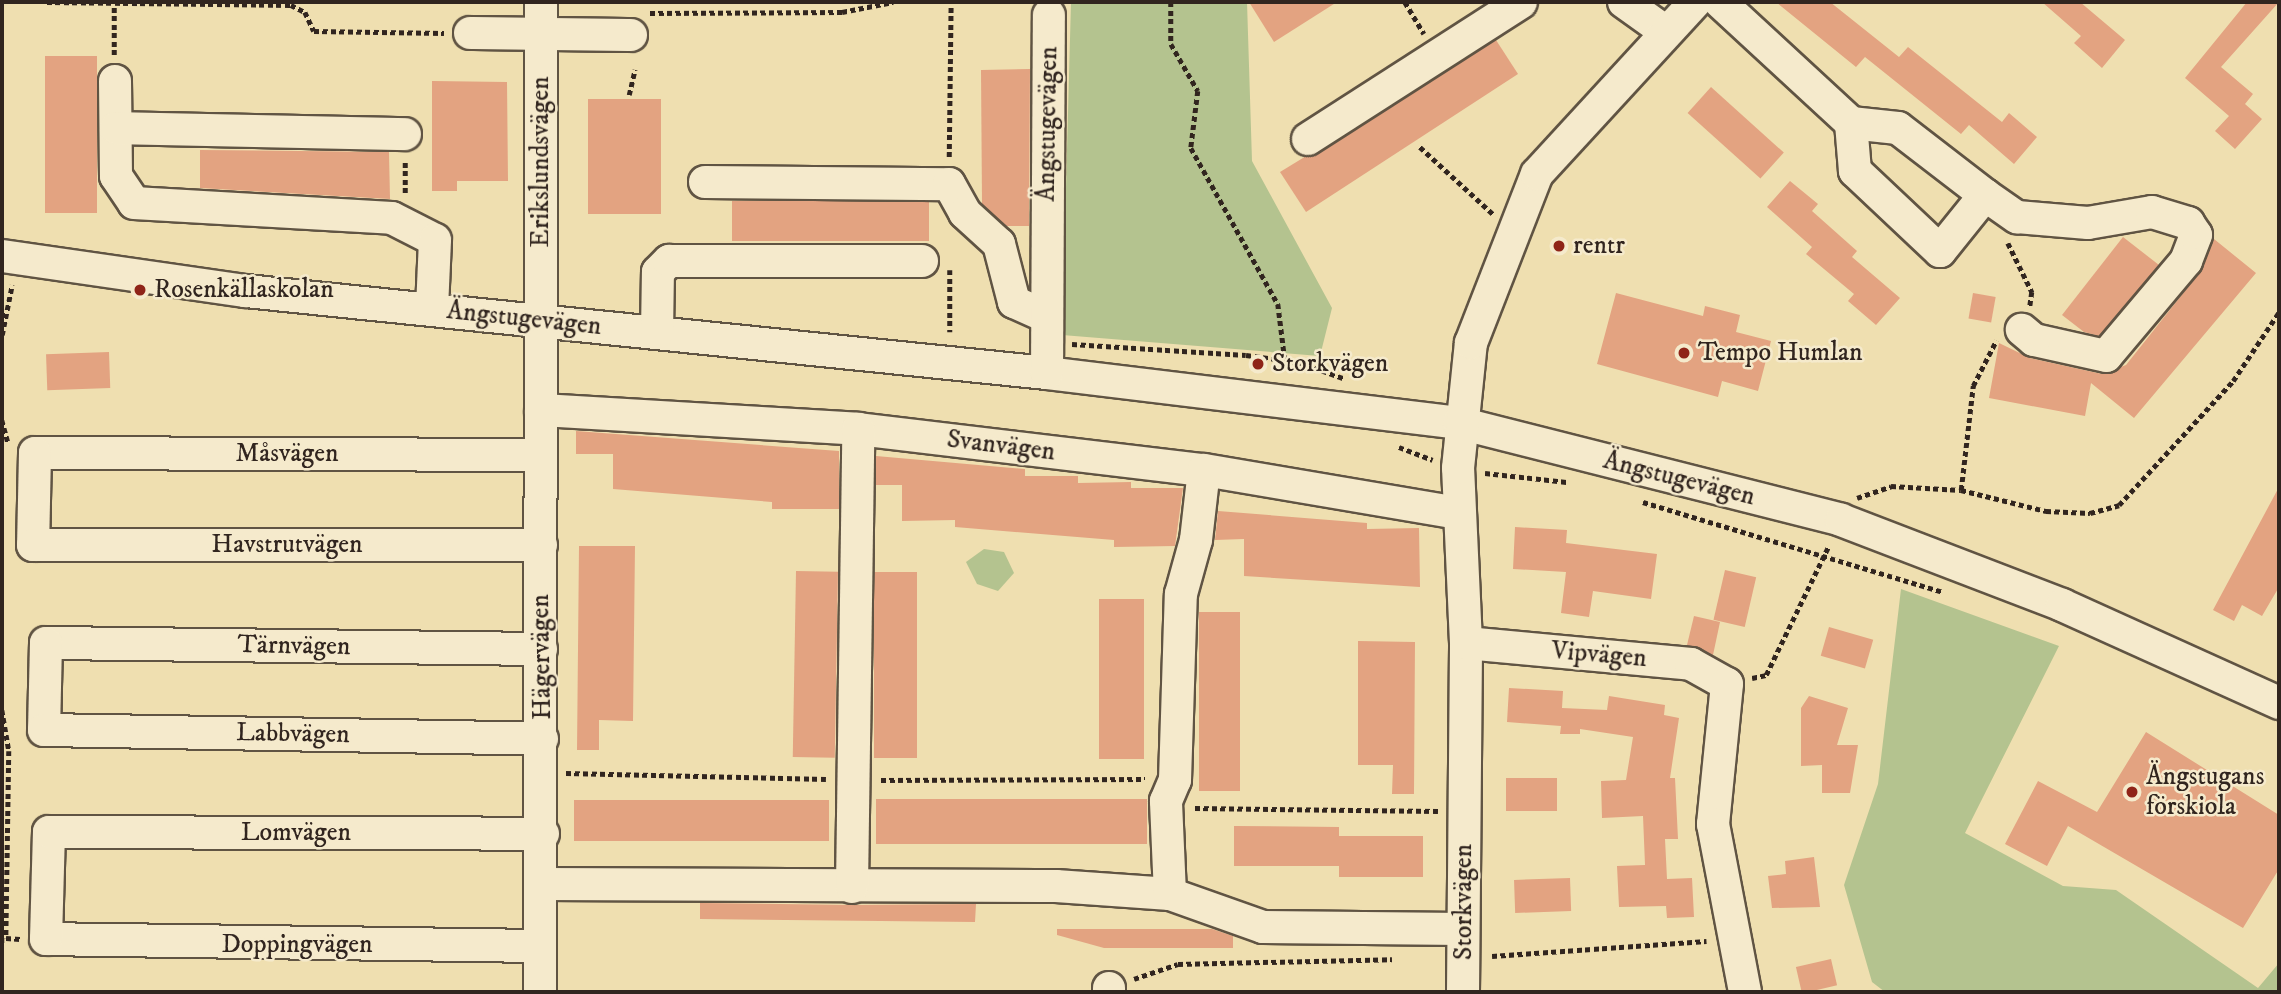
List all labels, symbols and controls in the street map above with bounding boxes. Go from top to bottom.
street label: Ängstugevägen [1031,46,1065,202]
street label: Erikslundsvägen [525,76,557,248]
place label: rentr [1573,230,1625,262]
marker: rentr [1551,238,1567,254]
place label: Rosenkällaskolan [154,274,334,306]
marker: Rosenkällaskolan [132,282,148,298]
street label: Ängstugevägen [445,295,603,343]
place label: Tempo Humlan [1698,337,1863,369]
marker: Tempo Humlan [1676,345,1692,361]
place label: Storkvägen [1272,348,1388,380]
marker: Storkvägen [1250,356,1266,372]
street label: Svanvägen [945,424,1057,468]
street label: Måsvägen [236,438,338,470]
street label: Ängstugevägen [1600,445,1758,513]
street label: Havstrutvägen [211,529,363,561]
street label: Hägervägen [525,594,559,720]
street label: Tärnvägen [237,629,351,663]
street label: Vipvägen [1550,635,1648,675]
street label: Labbvägen [236,717,350,751]
place label: Ängstugans förskiola [2146,761,2264,822]
marker: Ängstugans förskiola [2124,784,2140,800]
street label: Lomvägen [241,817,351,849]
street label: Storkvägen [1448,844,1480,960]
street label: Doppingvägen [221,929,373,961]

